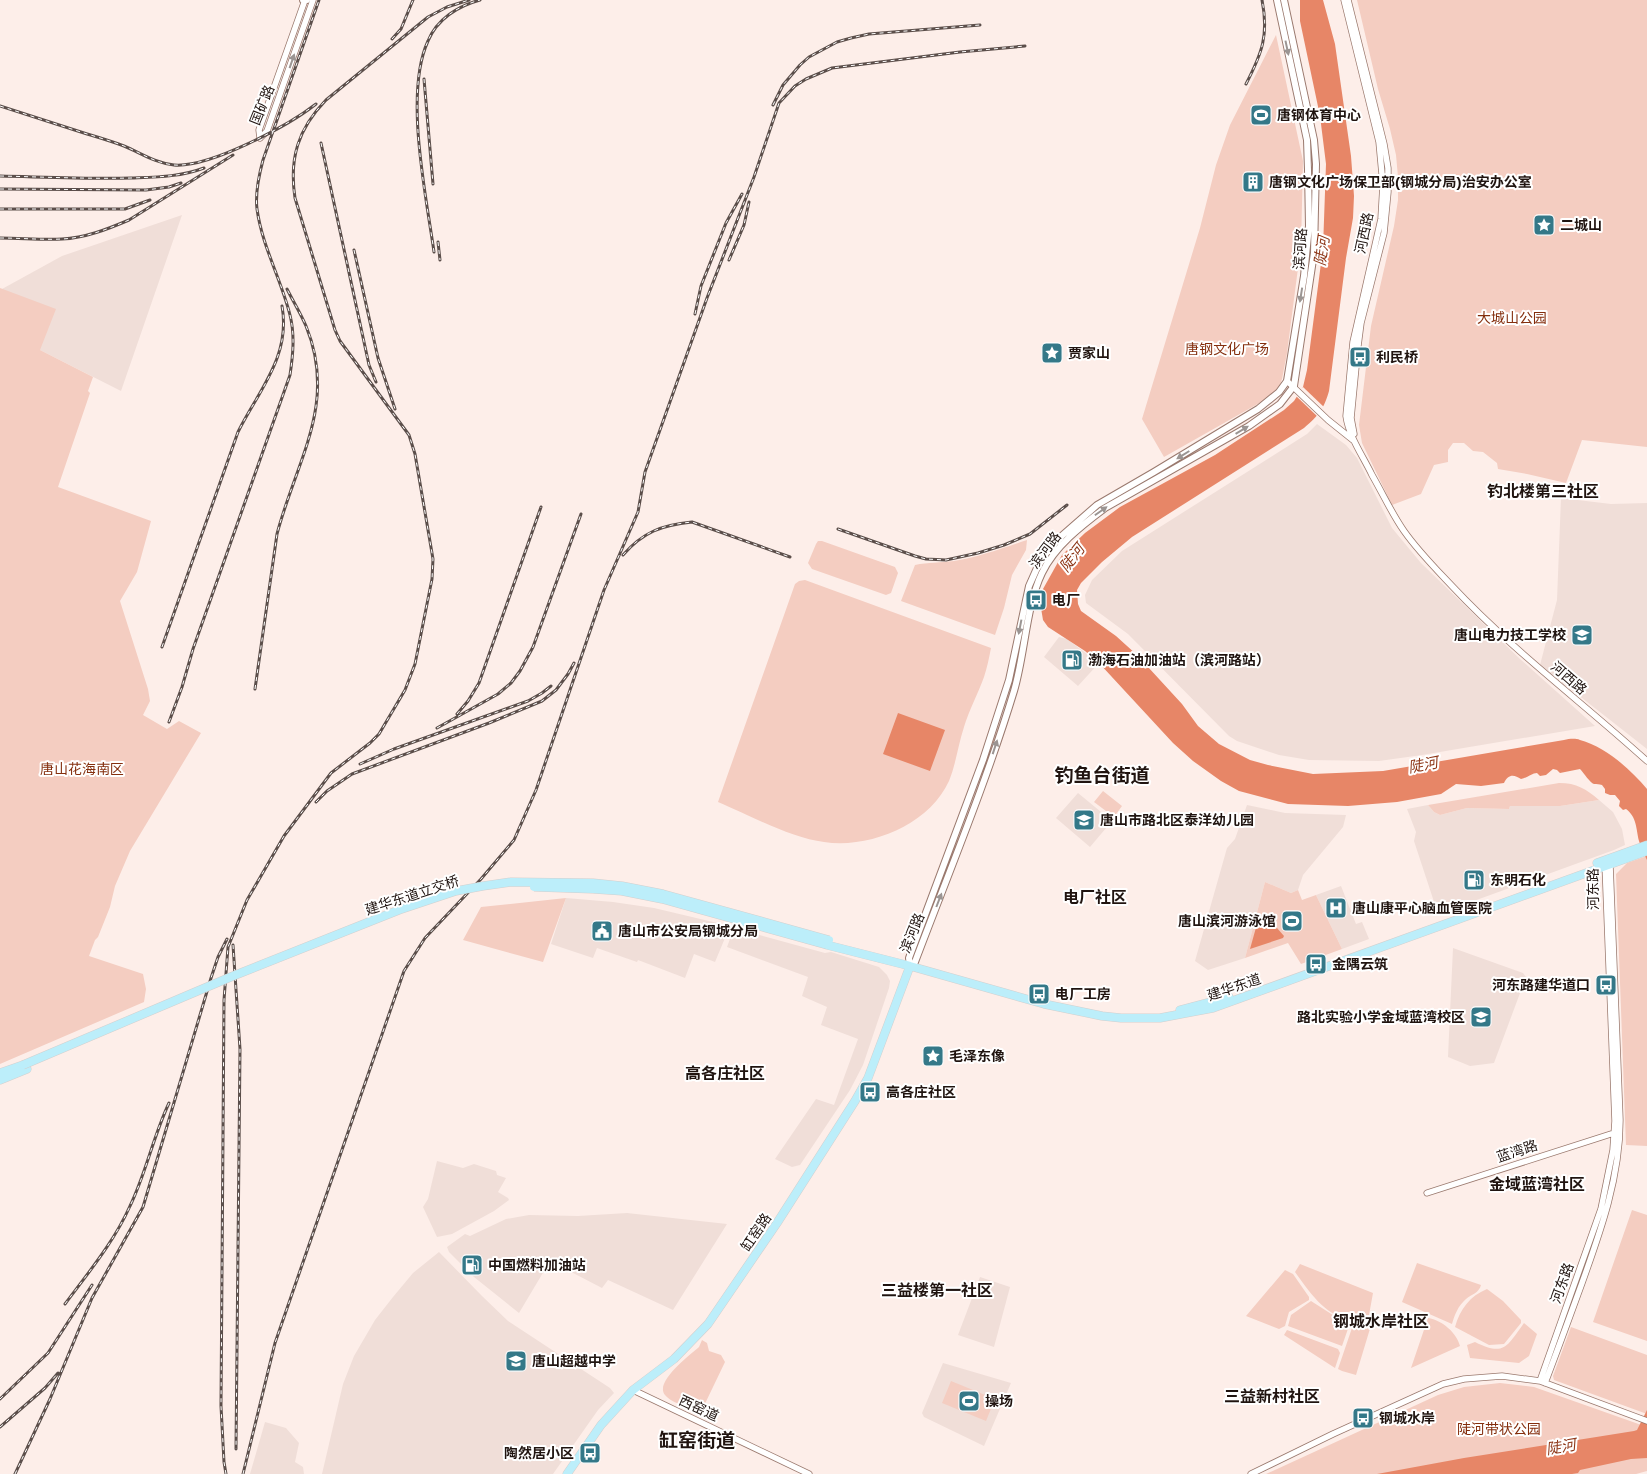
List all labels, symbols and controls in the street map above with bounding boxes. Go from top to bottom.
one-way arrow [1283,40,1291,56]
one-way arrow [288,53,296,68]
street label: 国矿路 [246,82,277,127]
sports icon: 唐钢体育中心 [1249,103,1273,127]
place label: 唐钢体育中心 [1277,106,1361,123]
building icon: 唐钢文化广场保卫部(钢城分局)治安办公室 [1241,170,1265,194]
place label: 唐钢文化广场保卫部(钢城分局)治安办公室 [1269,173,1532,190]
street label: 河西路 [1351,211,1376,255]
place icon: 二城山 [1532,213,1556,237]
place label: 二城山 [1560,216,1602,233]
street label: 滨河路 [1290,227,1309,271]
water label: 陡河 [1310,232,1332,267]
one-way arrow [1297,287,1305,303]
park label: 大城山公园 [1477,309,1547,326]
park label: 唐钢文化广场 [1185,340,1269,357]
place icon: 贾家山 [1040,341,1064,365]
place label: 贾家山 [1068,344,1110,361]
bus stop icon: 利民桥 [1348,345,1372,369]
place label: 利民桥 [1376,348,1418,365]
one-way arrow [1235,425,1248,434]
one-way arrow [1177,450,1190,459]
district label: 钓北楼第三社区 [1487,481,1599,501]
one-way arrow [1094,506,1108,516]
street label: 滨河路 [1025,528,1064,572]
water label: 陡河 [1055,538,1089,575]
bus stop icon: 电厂 [1024,588,1048,612]
place label: 电厂 [1052,591,1080,608]
one-way arrow [1016,620,1024,635]
school or university icon: 唐山电力技工学校 [1570,623,1594,647]
place label: 唐山电力技工学校 [1454,626,1566,643]
fuel station icon: 渤海石油加油站（滨河路站） [1060,648,1084,672]
place label: 渤海石油加油站（滨河路站） [1088,651,1270,668]
street label: 河西路 [1548,657,1591,698]
one-way arrow [992,740,999,755]
water label: 陡河 [1406,752,1442,776]
park label: 唐山花海南区 [40,760,124,777]
district label: 钓鱼台街道 [1054,763,1150,786]
school or university icon: 唐山市路北区泰洋幼儿园 [1072,808,1096,832]
place label: 唐山市路北区泰洋幼儿园 [1100,811,1254,828]
fuel station icon: 东明石化 [1462,868,1486,892]
street label: 河东路 [1584,868,1601,910]
street label: 建华东道立交桥 [363,871,461,918]
place label: 东明石化 [1490,871,1546,888]
district label: 电厂社区 [1063,887,1127,907]
one-way arrow [935,892,943,907]
hospital icon: 唐山康平心脑血管医院 [1324,896,1348,920]
place label: 唐山康平心脑血管医院 [1352,899,1492,916]
sports icon: 唐山滨河游泳馆 [1280,909,1304,933]
street label: 滨河路 [896,910,927,955]
place label: 唐山滨河游泳馆 [1178,912,1276,929]
public building icon: 唐山市公安局钢城分局 [590,919,614,943]
place label: 唐山市公安局钢城分局 [618,922,758,939]
bus stop icon: 金隅云筑 [1304,952,1328,976]
place label: 金隅云筑 [1332,955,1388,972]
street label: 建华东道 [1205,969,1263,1004]
bus stop icon: 河东路建华道口 [1594,973,1618,997]
place label: 河东路建华道口 [1492,976,1590,993]
bus stop icon: 电厂工房 [1027,982,1051,1006]
place label: 电厂工房 [1055,985,1111,1002]
school or university icon: 路北实验小学金域蓝湾校区 [1469,1005,1493,1029]
place label: 路北实验小学金域蓝湾校区 [1297,1008,1465,1025]
place icon: 毛泽东像 [921,1044,945,1068]
place label: 毛泽东像 [949,1047,1005,1064]
district label: 高各庄社区 [685,1063,765,1083]
bus stop icon: 高各庄社区 [858,1080,882,1104]
place label: 高各庄社区 [886,1083,956,1100]
street label: 蓝湾路 [1494,1136,1539,1165]
district label: 金域蓝湾社区 [1489,1174,1585,1194]
street label: 缸窑路 [737,1210,774,1254]
fuel station icon: 中国燃料加油站 [460,1253,484,1277]
place label: 中国燃料加油站 [488,1256,586,1273]
street label: 河东路 [1546,1260,1577,1305]
district label: 三益楼第一社区 [881,1280,993,1300]
district label: 钢城水岸社区 [1333,1311,1429,1331]
school or university icon: 唐山超越中学 [504,1349,528,1373]
place label: 唐山超越中学 [532,1352,616,1369]
district label: 三益新村社区 [1224,1386,1320,1406]
sports icon: 操场 [957,1389,981,1413]
street label: 西窑道 [677,1391,722,1424]
place label: 操场 [985,1392,1013,1409]
bus stop icon: 钢城水岸 [1351,1406,1375,1430]
place label: 钢城水岸 [1379,1409,1435,1426]
park label: 陡河带状公园 [1457,1420,1541,1437]
district label: 缸窑街道 [659,1428,735,1451]
water label: 陡河 [1544,1434,1580,1457]
bus stop icon: 陶然居小区 [578,1441,602,1465]
place label: 陶然居小区 [504,1444,574,1461]

